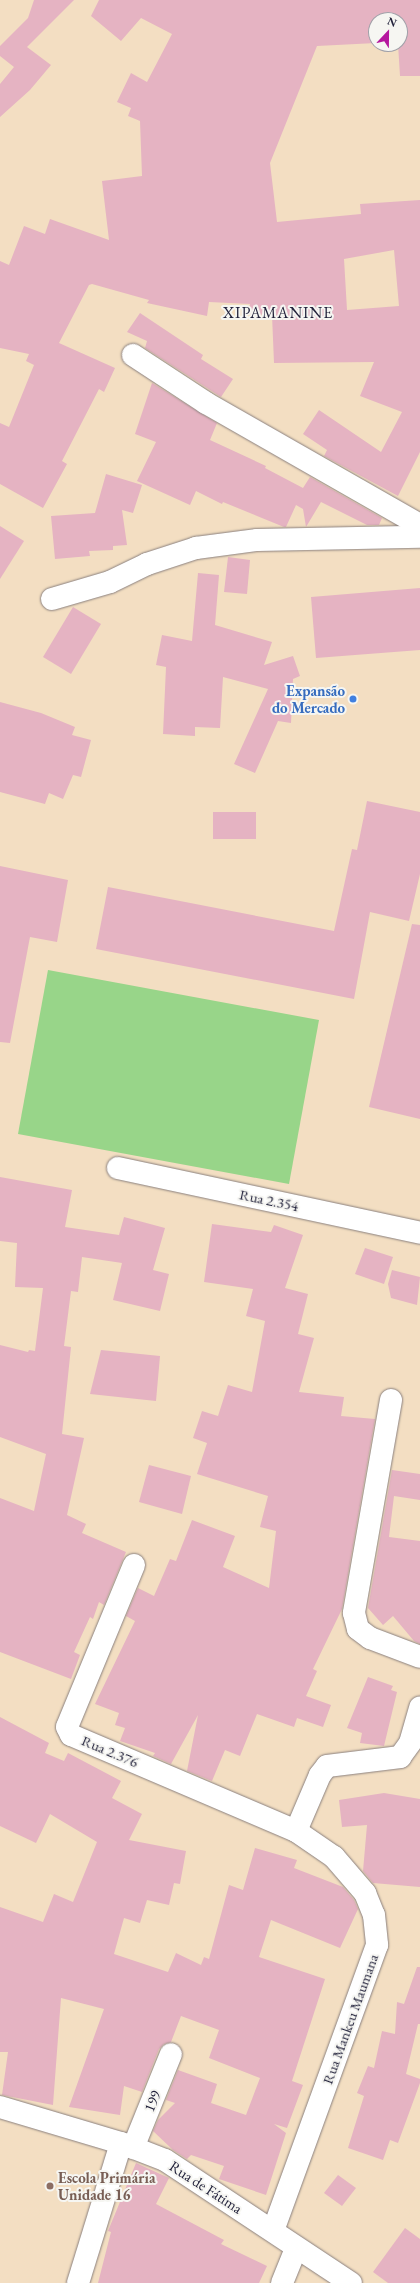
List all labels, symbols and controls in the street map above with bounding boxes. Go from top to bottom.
north arrow [368,12,408,52]
text: N [385,14,399,30]
district label: XIPAMANINE [223,303,333,323]
place label: Expansão do Mercado [272,681,345,716]
marker: Expansão do Mercado [348,694,358,704]
street label: Rua 2.354 [238,1185,300,1215]
street label: Rua 2.376 [79,1731,141,1771]
street label: Rua Mankeu Maumana [318,1951,382,2087]
street label: 199 [140,2088,164,2114]
street label: Rua de Fátima [166,2157,246,2217]
place label: Escola Primária Unidade 16 [58,2168,155,2203]
marker: Escola Primária Unidade 16 [45,2181,55,2191]

